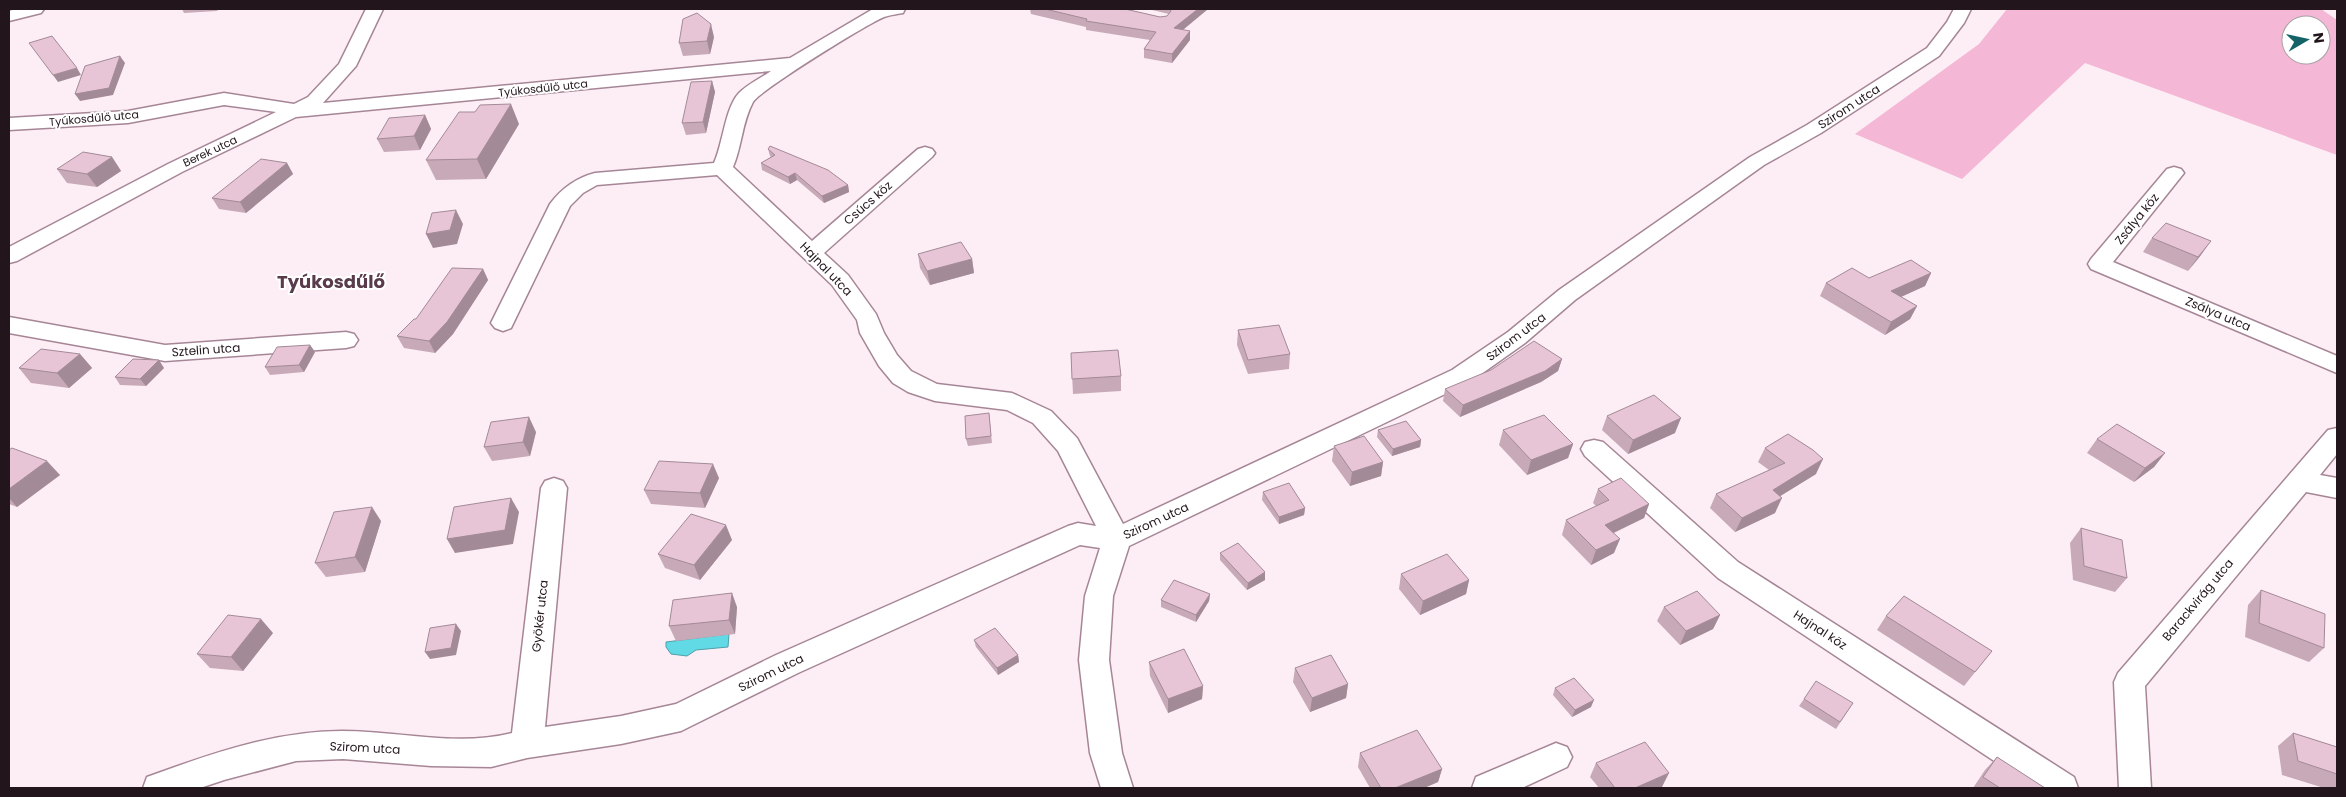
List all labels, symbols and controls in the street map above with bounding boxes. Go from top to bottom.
north arrow [2281,15,2331,65]
text: N [2308,31,2330,45]
street label: Tyúkosdűlő utca [497,75,589,101]
street label: Szirom utca [1814,80,1883,133]
street label: Tyúkosdűlő utca [48,106,140,130]
street label: Berek utca [180,131,240,171]
street label: Csúcs köz [840,177,896,228]
street label: Zsálya köz [2111,190,2162,248]
street label: Hajnal utca [796,238,856,299]
district label: Tyúkosdűlő [277,269,385,294]
street label: Zsálya utca [2183,292,2253,335]
street label: Szirom utca [1482,309,1549,365]
street label: Sztelin utca [171,339,241,360]
street label: Szirom utca [1120,498,1191,543]
street label: Barackvirág utca [2158,555,2237,644]
street label: Gyökér utca [527,579,552,653]
street label: Hajnal köz [1790,606,1850,653]
street label: Szirom utca [735,649,806,696]
street label: Szirom utca [329,737,401,758]

